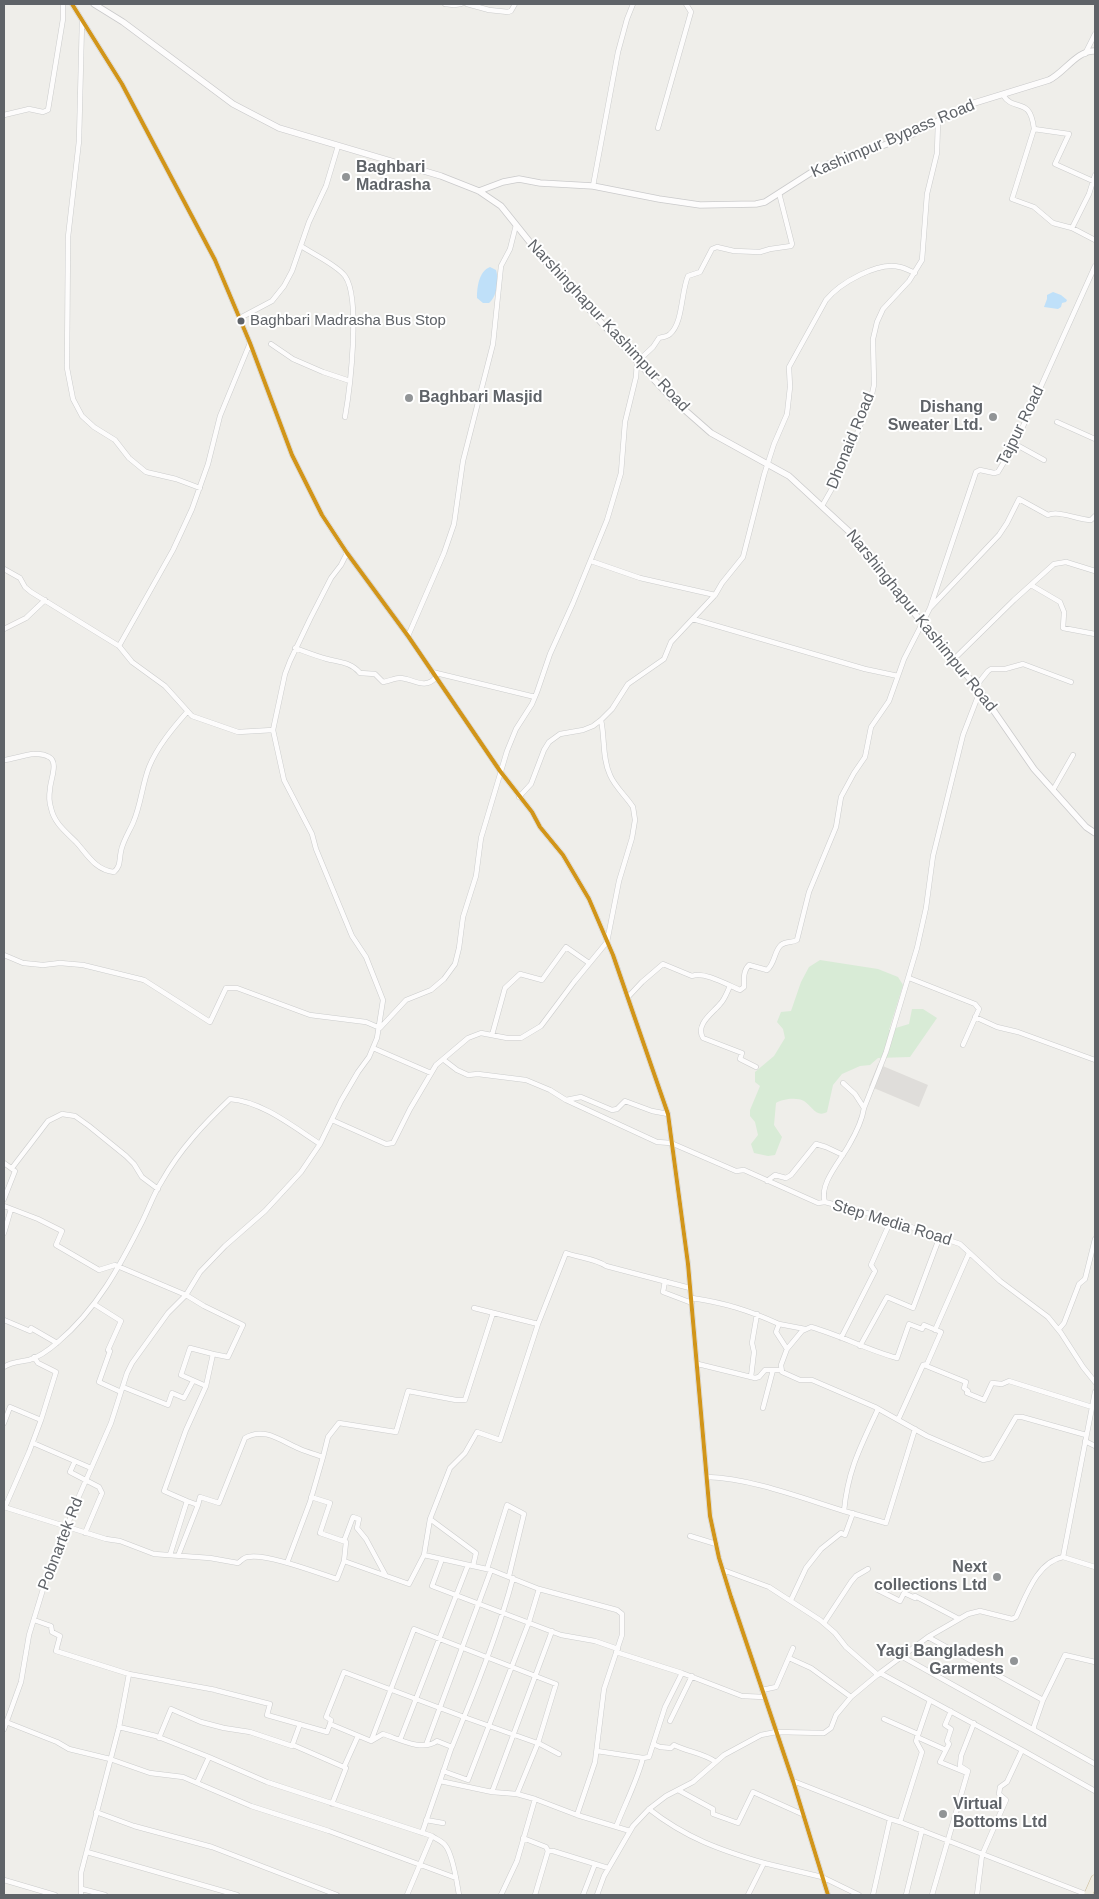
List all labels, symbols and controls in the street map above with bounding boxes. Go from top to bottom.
street label: Kashimpur Bypass Road [808,96,978,182]
place label: Baghbari Madrasha [356,158,431,196]
marker: Baghbari Madrasha [340,171,352,183]
street label: Narshinghapur Kashimpur Road [523,236,693,416]
place label: Baghbari Madrasha Bus Stop [250,312,446,330]
marker: Baghbari Madrasha Bus Stop [236,316,246,326]
street label: Tajpur Road [993,383,1049,469]
place label: Baghbari Masjid [419,388,543,408]
street label: Dhonaid Road [823,390,879,492]
marker: Baghbari Masjid [403,392,415,404]
place label: Dishang Sweater Ltd. [888,398,983,436]
marker: Dishang Sweater Ltd. [987,411,999,423]
street label: Narshinghapur Kashimpur Road [842,526,1000,716]
street label: Step Media Road [830,1196,954,1250]
street label: Pobnartek Rd [35,1495,87,1593]
place label: Next collections Ltd [874,1558,987,1596]
marker: Next collections Ltd [991,1571,1003,1583]
place label: Yagi Bangladesh Garments [876,1642,1004,1680]
marker: Yagi Bangladesh Garments [1008,1655,1020,1667]
place label: Virtual Bottoms Ltd [953,1795,1047,1833]
marker: Virtual Bottoms Ltd [937,1808,949,1820]

